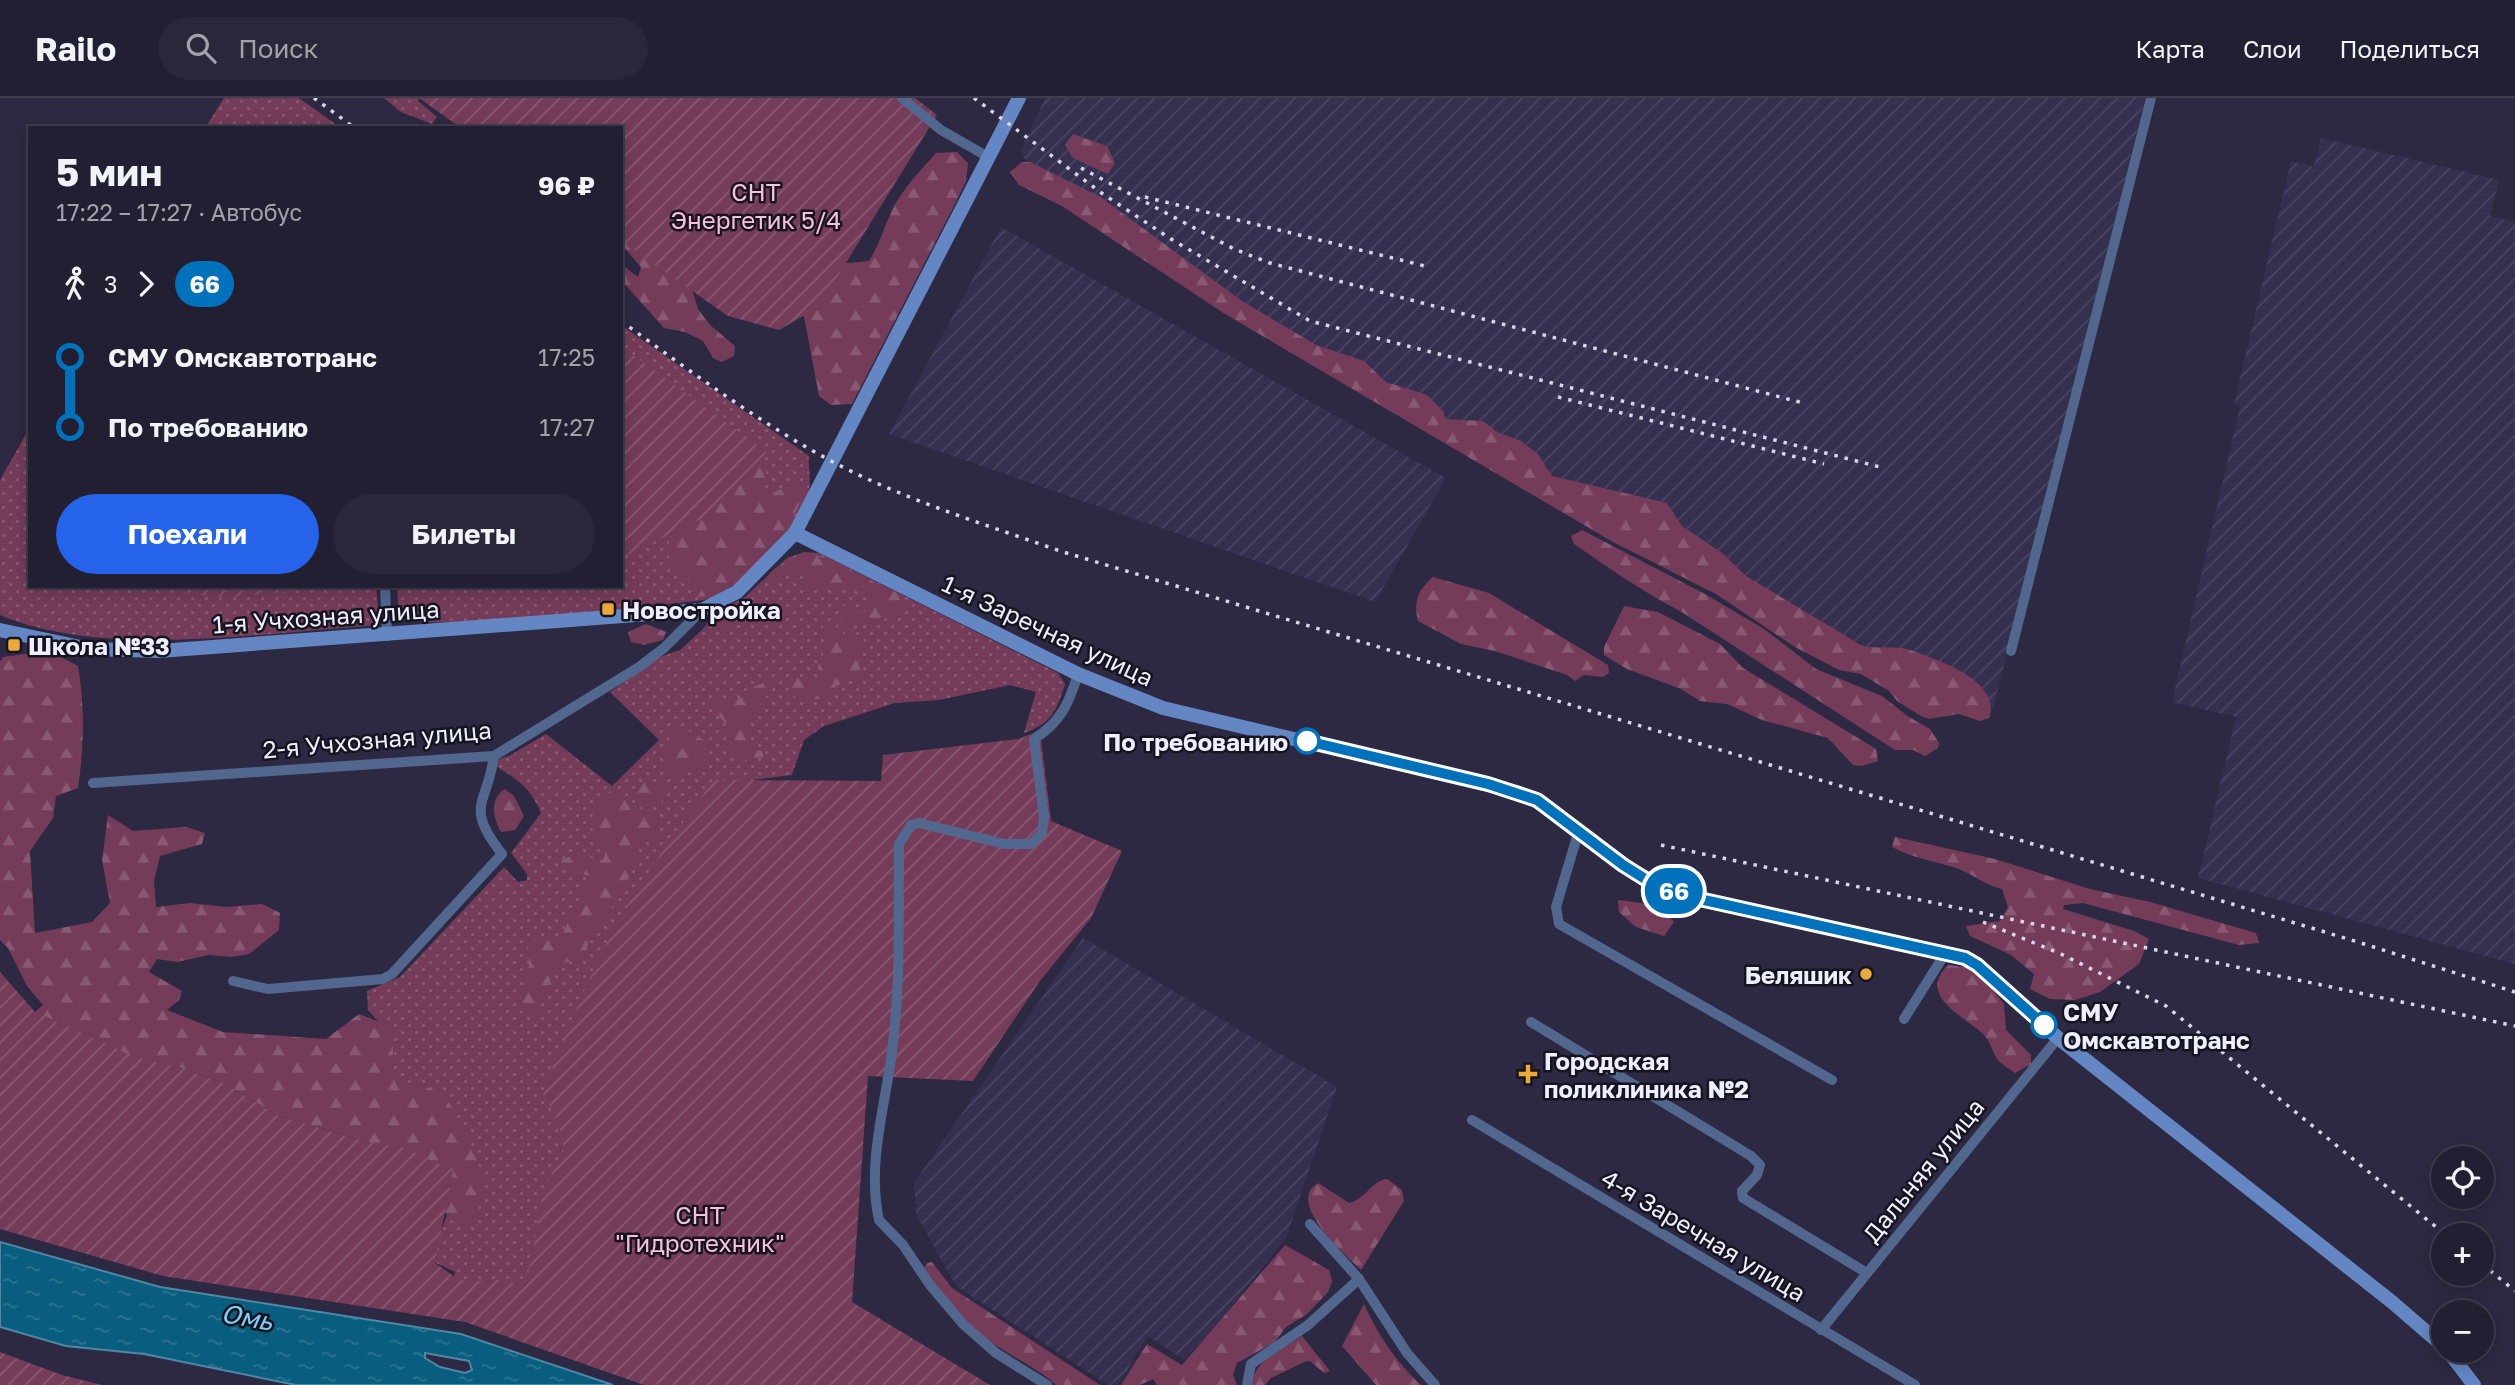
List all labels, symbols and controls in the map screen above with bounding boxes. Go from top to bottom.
search box [158,17,648,80]
text: Railo [35,29,116,68]
icon: search [182,29,220,67]
text: Поиск [238,33,318,64]
text: Карта [2135,34,2205,63]
text: Слои [2243,34,2302,63]
text: Поделиться [2340,34,2480,63]
text: 5 мин [56,149,162,194]
text: 96 ₽ [538,170,595,201]
park label: СНТ Энергетик 5/4 [671,177,841,234]
text: 17:22 – 17:27 · Автобус [56,198,302,226]
icon: walk [56,265,94,303]
icon: forward [127,265,165,303]
text: 66 [189,269,220,298]
text: 3 [104,270,117,298]
text: СМУ Омскавтотранс [108,342,377,373]
text: 17:25 [538,343,595,371]
text: По требованию [108,412,308,443]
text: 17:27 [539,413,595,441]
button: Поехали [56,494,319,574]
button: Билеты [333,494,595,574]
street label: 1-я Заречная улица [938,568,1158,692]
street label: 1-я Учхозная улица [212,594,440,638]
place label: Новостройка [622,595,781,624]
marker: Новостройка [600,601,616,617]
place label: Школа №33 [28,631,170,660]
marker: Школа №33 [6,637,22,653]
street label: 2-я Учхозная улица [261,715,493,763]
place label: По требованию [1103,727,1288,756]
marker: По требованию [1294,728,1320,754]
line badge: 66 [1642,868,1706,914]
text: 66 [1659,876,1689,905]
place label: Беляшик [1745,960,1852,989]
marker: Беляшик [1858,966,1874,982]
place label: СМУ Омскавтотранс [2063,997,2250,1054]
marker: СМУ Омскавтотранс [2031,1012,2057,1038]
place label: Городская поликлиника №2 [1544,1046,1749,1103]
marker: Городская поликлиника №2 [1518,1064,1538,1084]
street label: Дальняя улица [1856,1092,1990,1248]
map controls [2431,1146,2494,1363]
button: locate [2431,1146,2494,1209]
street label: 4-я Заречная улица [1597,1163,1811,1307]
park label: СНТ "Гидротехник" [615,1200,785,1257]
button: + [2431,1223,2494,1286]
water label: Омь [219,1297,276,1337]
button: − [2431,1300,2494,1363]

